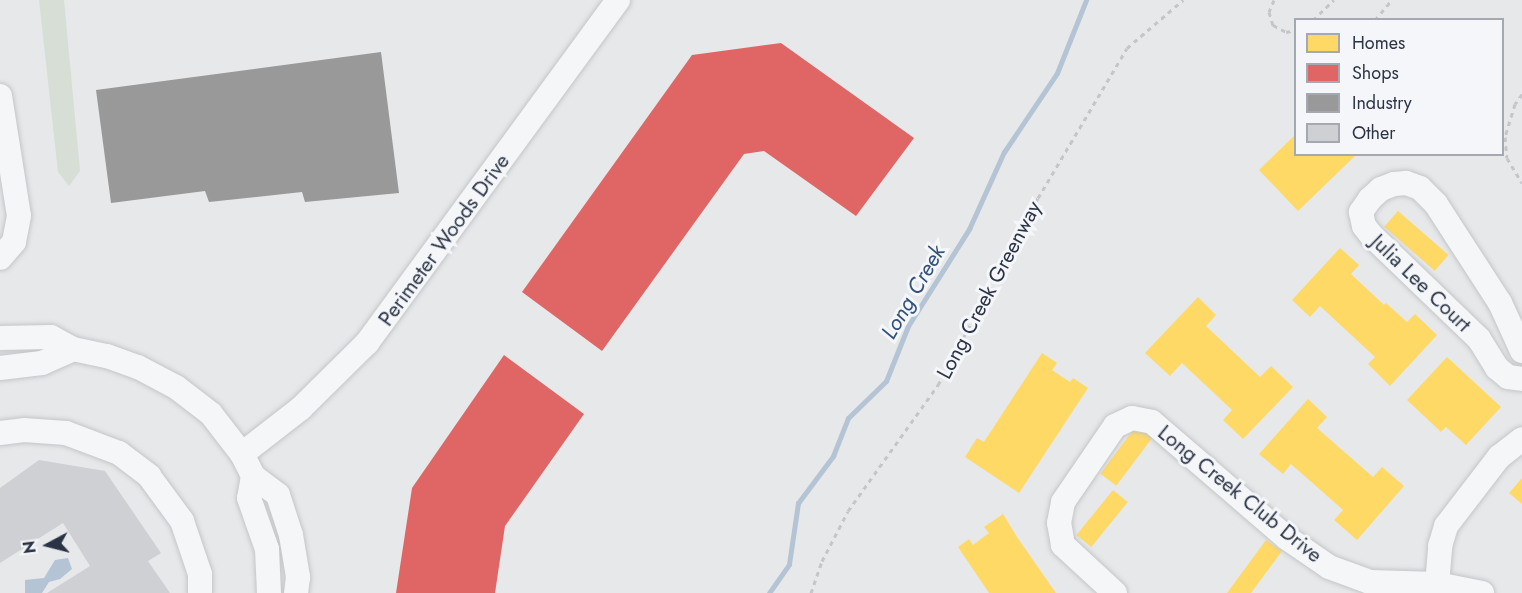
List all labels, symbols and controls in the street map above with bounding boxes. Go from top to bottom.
legend [1294,18,1504,156]
text: Homes [1352,30,1405,56]
text: Shops [1352,60,1399,86]
text: Industry [1352,90,1412,116]
text: Other [1352,120,1395,146]
street label: Perimeter Woods Drive [373,149,515,331]
street label: Long Creek Greenway [931,197,1047,383]
street label: Julia Lee Court [1366,229,1476,337]
water label: Long Creek [875,240,951,344]
street label: Long Creek Club Drive [1153,420,1327,568]
north arrow [18,515,78,575]
text: N [17,540,42,555]

